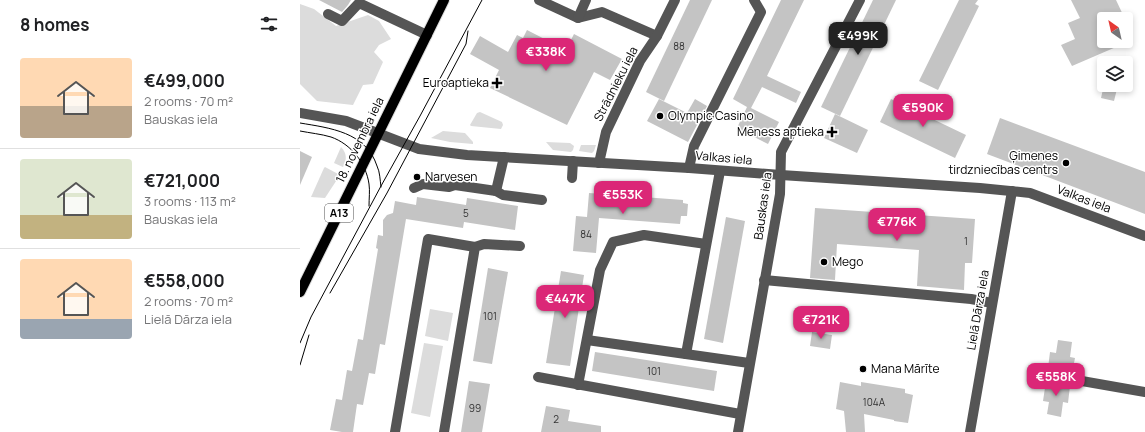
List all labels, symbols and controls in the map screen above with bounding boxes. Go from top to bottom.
north arrow [1097,12,1133,48]
map controls [1097,12,1133,92]
text: 8 homes [20,13,90,36]
icon: filters [258,13,280,35]
pin: €499K [830,22,886,56]
text: €499K [838,26,878,44]
pin: €338K [518,38,574,72]
house number: 88 [673,39,685,53]
text: €338K [526,42,566,60]
street label: Strādnieku iela [589,43,642,124]
button: layers [1097,56,1133,92]
text: €499,000 [144,69,225,92]
icon: home [52,74,100,122]
place label: Euroaptieka [423,74,489,91]
marker: Euroaptieka [492,78,502,88]
text: 2 rooms · 70 m² [144,92,233,110]
street label: 18. novembra iela [331,94,388,186]
pin: €590K [895,94,951,128]
text: €590K [902,98,944,116]
place label: Olympic Casino [668,107,753,124]
text: Bauskas iela [144,110,218,128]
marker: Olympic Casino [655,111,665,121]
place label: Mēness aptieka [737,123,824,140]
marker: Mēness aptieka [827,127,837,137]
street label: Valkas iela [695,147,753,168]
place label: Ģimenes tirdzniecības centrs [948,147,1058,178]
marker: Ģimenes tirdzniecības centrs [1061,158,1071,168]
place label: Narvesen [425,168,477,185]
text: €721,000 [144,169,220,192]
street label: Bauskas iela [749,171,776,241]
marker: Narvesen [412,172,422,182]
icon: home [52,175,100,223]
street label: Valkas iela [1055,180,1114,217]
pin: €553K [595,181,651,215]
text: €553K [603,185,643,203]
text: 3 rooms · 113 m² [144,192,236,210]
road number: A13 [325,204,353,222]
house number: 5 [463,206,469,220]
pin: €776K [869,208,925,242]
text: Bauskas iela [144,210,218,228]
text: €776K [877,212,917,230]
house number: 84 [580,227,592,241]
house number: 1 [964,234,968,248]
place label: Mego [832,253,863,270]
marker: Mego [819,257,829,267]
street label: Lielā Dārza iela [962,268,993,351]
text: €558,000 [144,269,225,292]
icon: home [52,275,100,323]
pin: €447K [537,285,593,319]
text: €447K [545,289,585,307]
text: 2 rooms · 70 m² [144,292,233,310]
pin: €721K [793,306,849,340]
house number: 101 [483,309,497,323]
text: Lielā Dārza iela [144,310,232,328]
text: €721K [802,310,840,328]
place label: Mana Mārīte [871,360,939,377]
pin: €558K [1028,363,1084,397]
house number: 101 [647,364,661,378]
marker: Mana Mārīte [858,364,868,374]
text: €558K [1036,367,1076,385]
house number: 104A [863,395,886,409]
house number: 99 [469,401,481,415]
house number: 2 [553,412,559,426]

